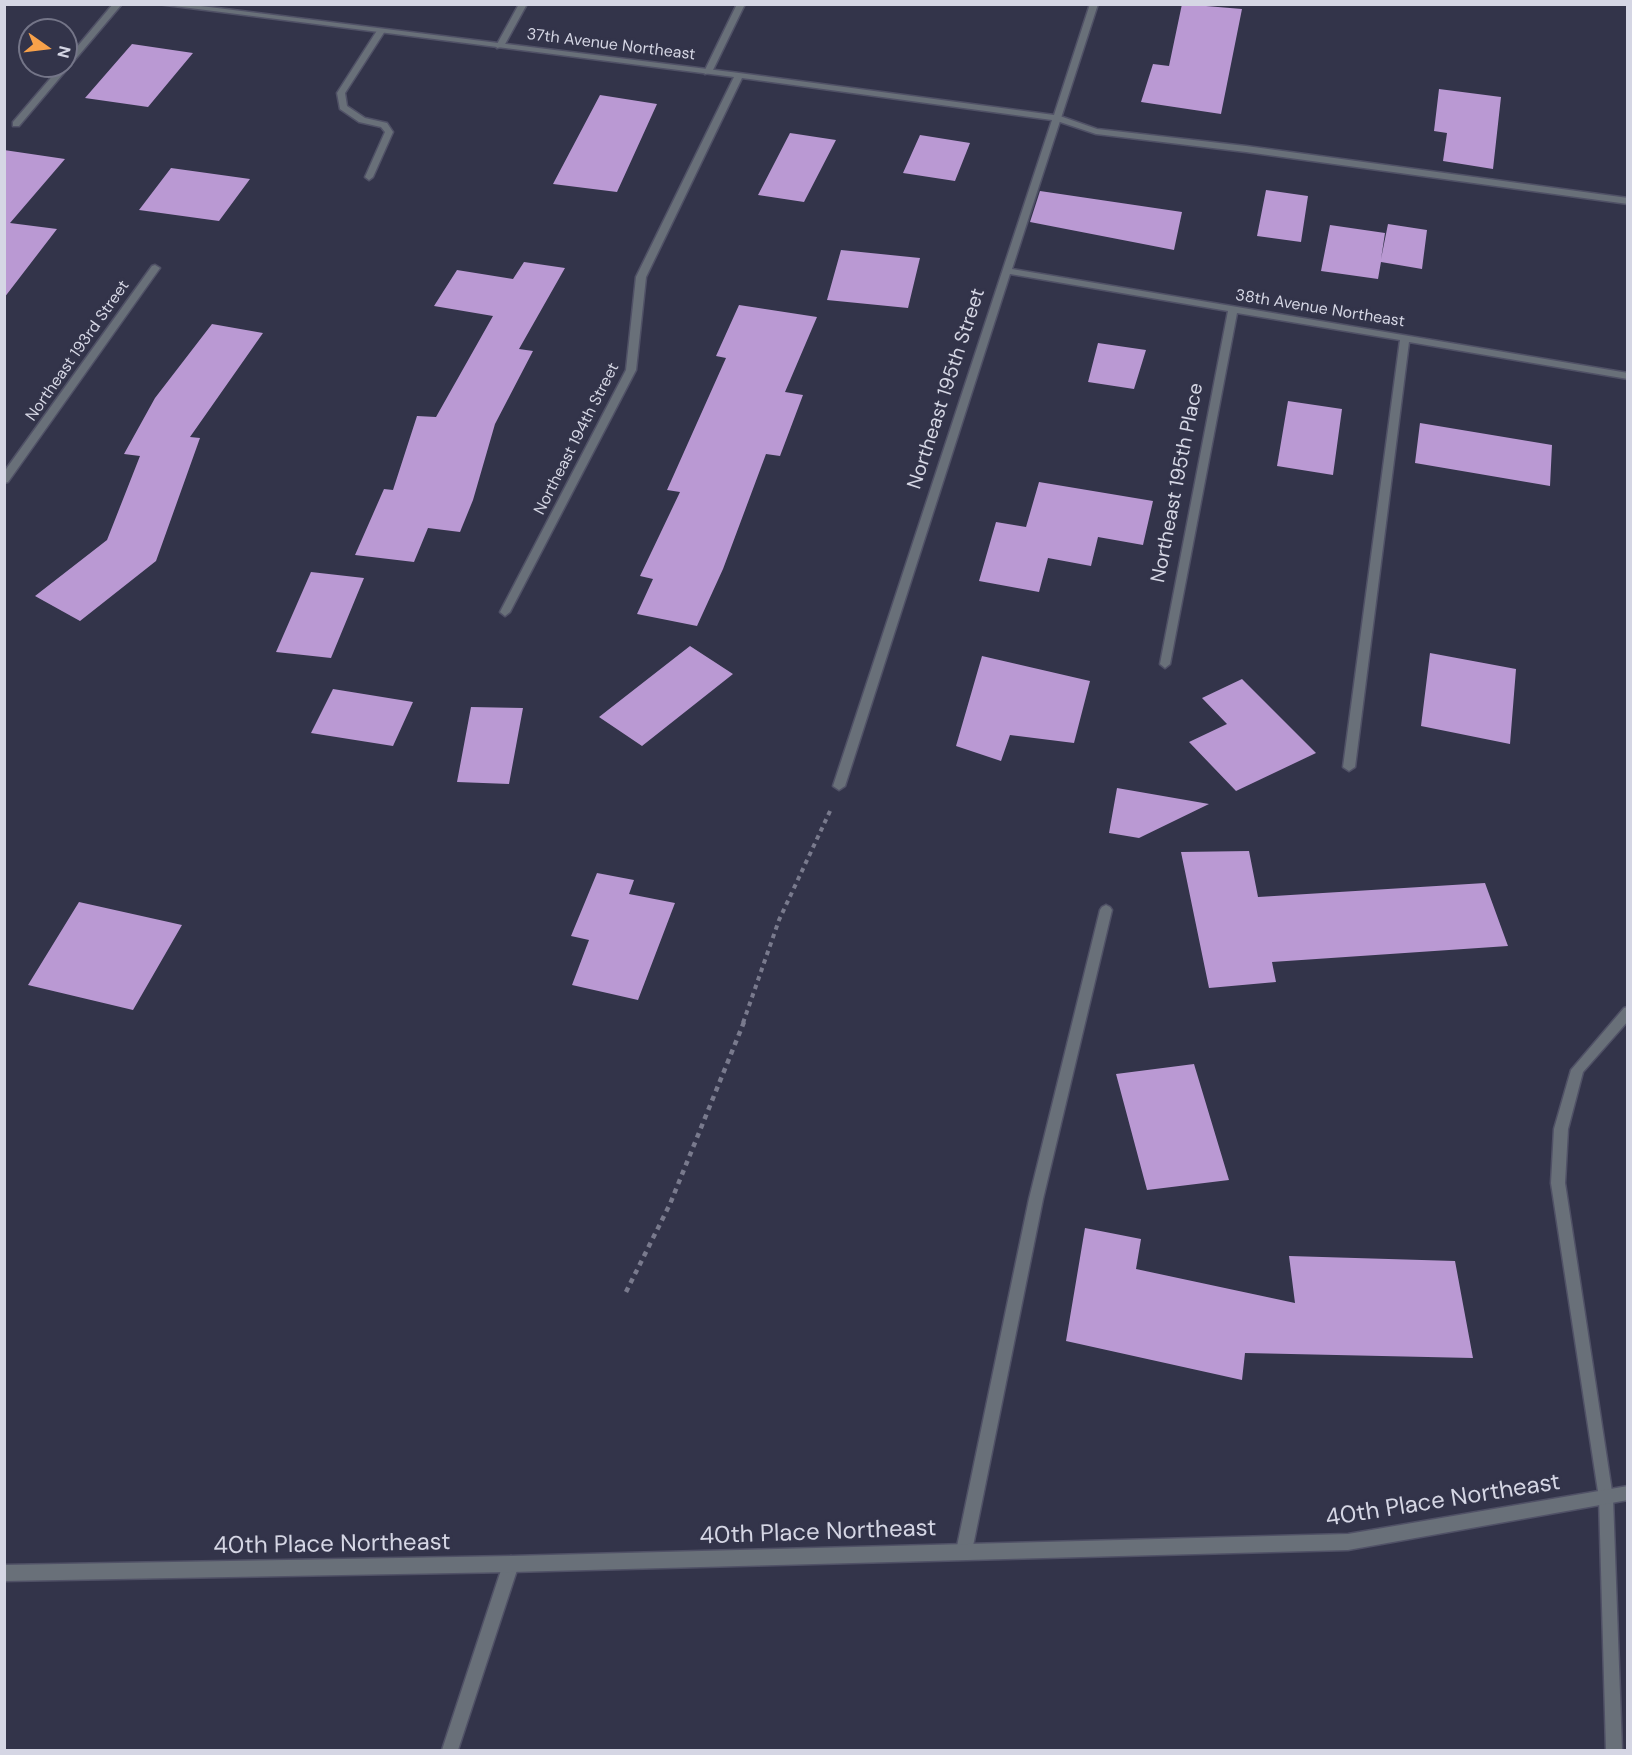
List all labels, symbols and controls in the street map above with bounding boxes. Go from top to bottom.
north arrow [18,18,78,78]
street label: 37th Avenue Northeast [526,25,696,65]
text: N [52,44,76,60]
street label: Northeast 193rd Street [22,277,134,425]
street label: Northeast 195th Street [903,286,991,492]
street label: 38th Avenue Northeast [1234,286,1406,332]
street label: Northeast 194th Street [530,360,624,518]
street label: Northeast 195th Place [1147,381,1209,585]
street label: 40th Place Northeast [1324,1468,1562,1534]
street label: 40th Place Northeast [699,1514,937,1552]
street label: 40th Place Northeast [213,1529,451,1561]

